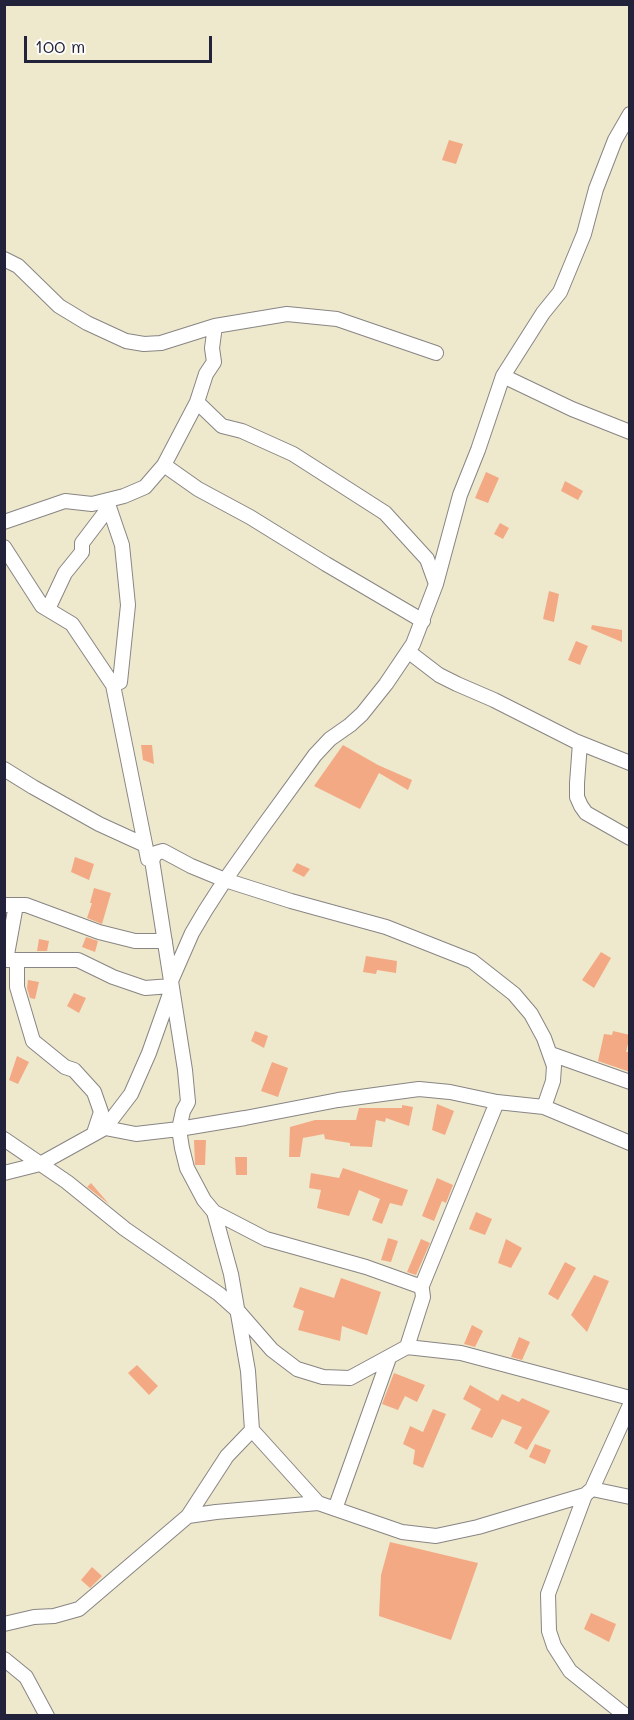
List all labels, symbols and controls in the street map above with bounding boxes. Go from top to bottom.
scale bar [27,24,214,62]
text: 100 m [35,34,85,58]

